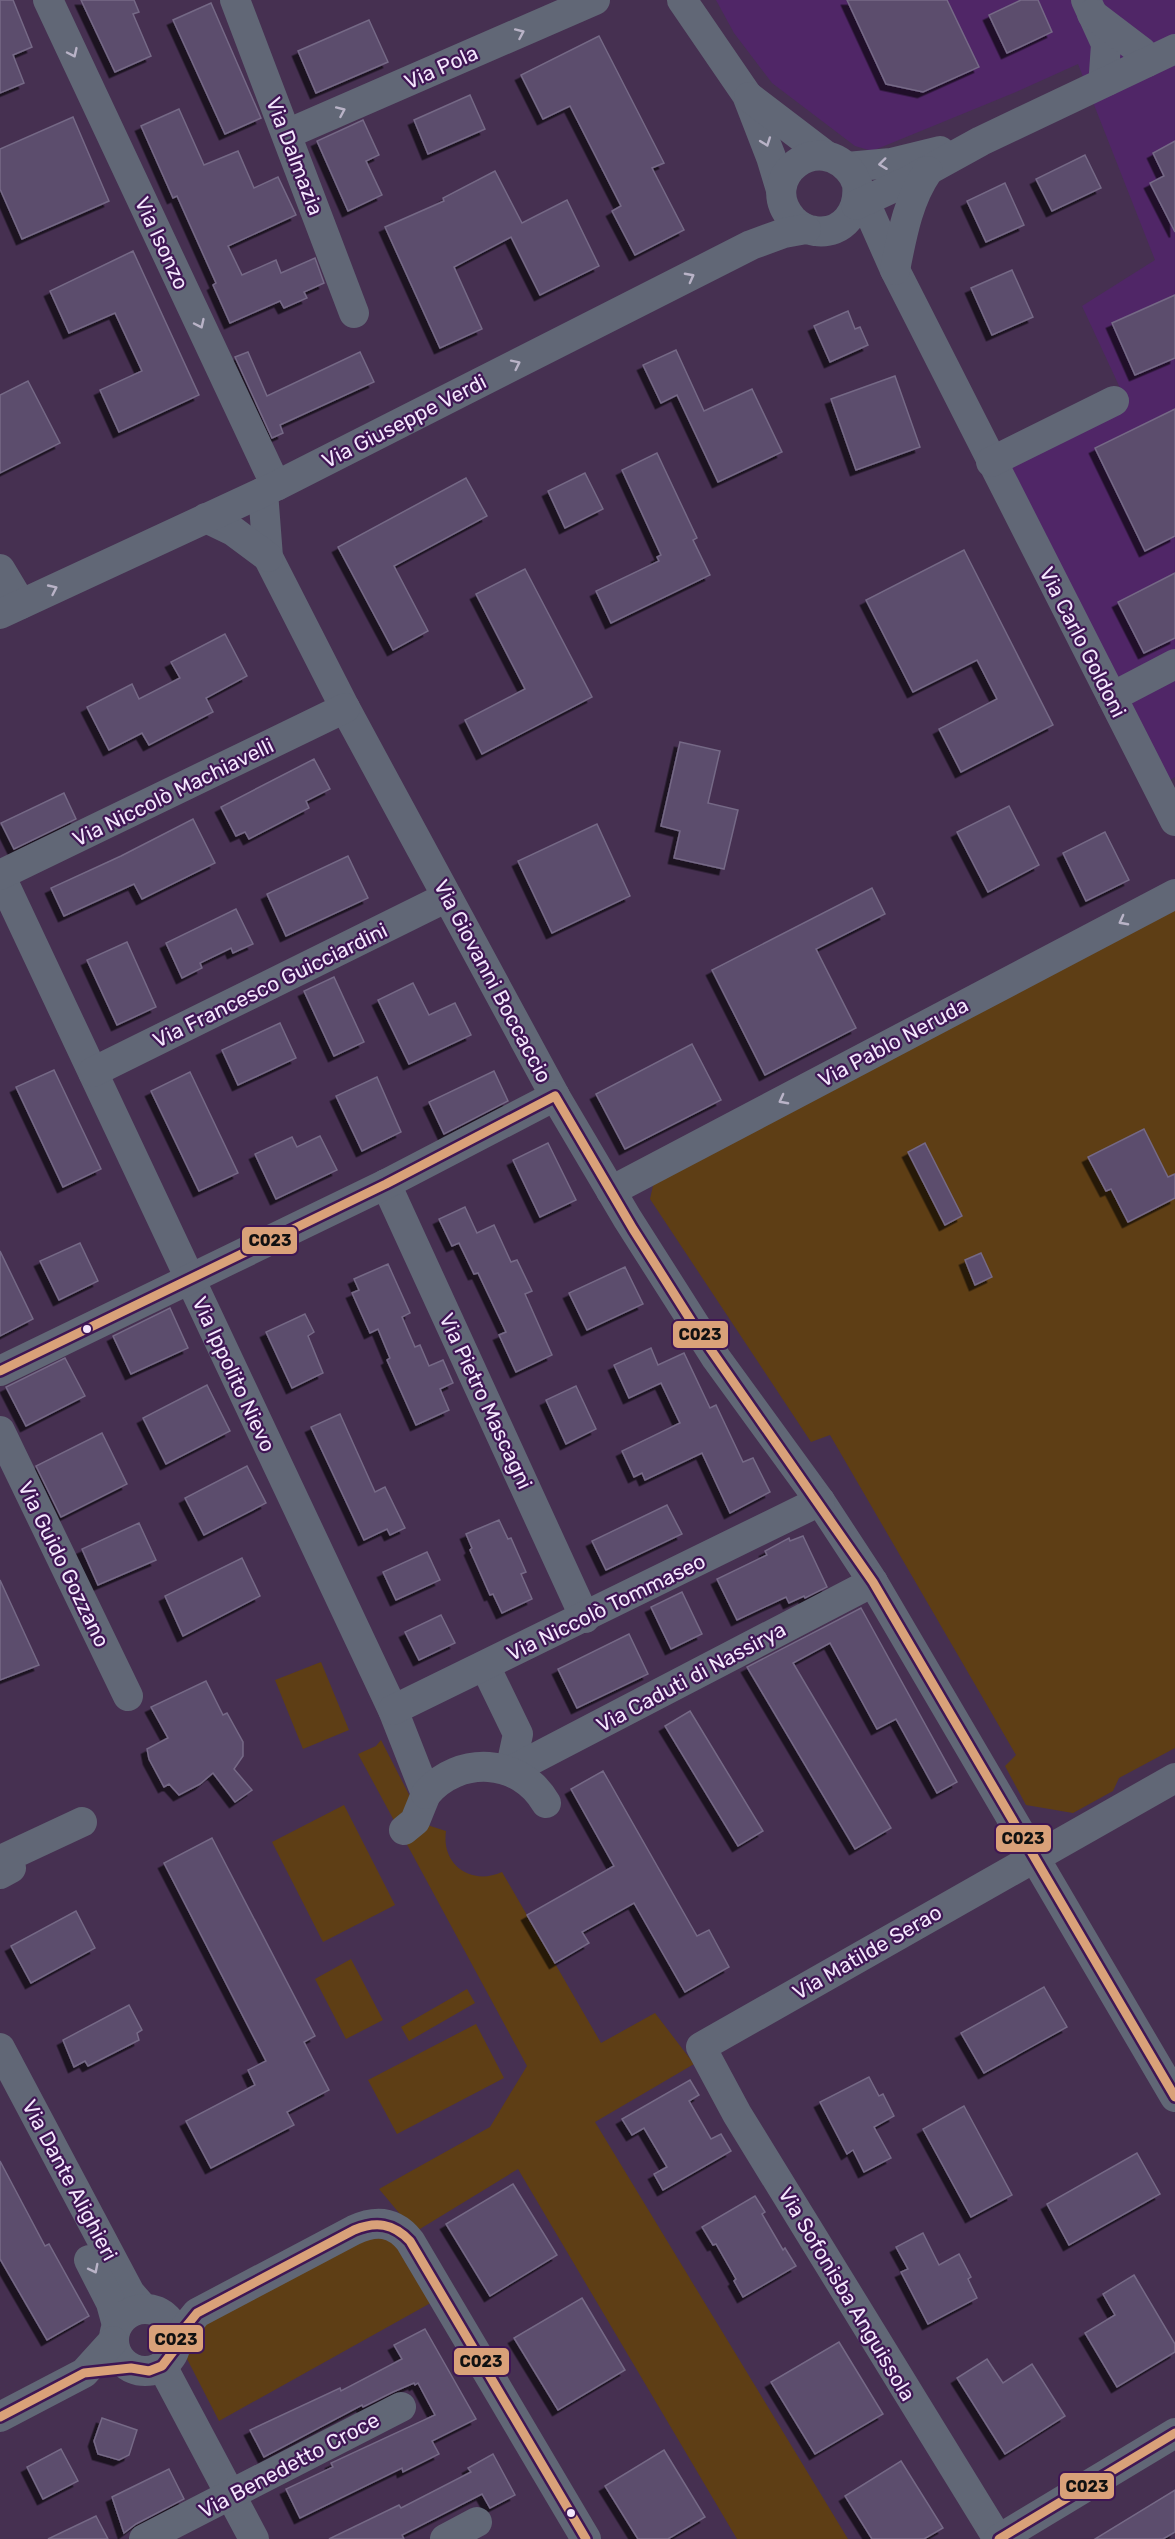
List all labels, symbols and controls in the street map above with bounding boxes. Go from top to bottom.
one-way arrow [513,28,524,40]
street label: Via Pola [400,40,482,94]
one-way arrow [65,46,77,57]
street label: Via Dalmazia [261,93,329,219]
one-way arrow [335,106,346,118]
one-way arrow [758,136,771,147]
one-way arrow [879,157,888,170]
street label: Via Isonzo [130,193,194,293]
one-way arrow [684,273,694,284]
one-way arrow [193,318,205,329]
one-way arrow [509,360,520,372]
street label: Via Giuseppe Verdi [318,369,490,473]
street label: Via Carlo Goldoni [1034,563,1132,721]
one-way arrow [46,584,57,596]
street label: Via Niccolò Machiavelli [69,733,277,851]
street label: Via Giovanni Boccaccio [429,875,557,1087]
one-way arrow [1119,914,1130,925]
street label: Via Francesco Guicciardini [149,917,391,1053]
street label: Via Pablo Neruda [814,992,972,1092]
one-way arrow [779,1093,790,1104]
line badge: C023 [241,1226,298,1255]
text: C023 [248,1231,292,1250]
street label: Via Ippolito Nievo [187,1292,281,1456]
street label: Via Pietro Mascagni [434,1309,538,1493]
line badge: C023 [672,1320,729,1349]
unlabelled marker [81,1323,93,1335]
text: C023 [678,1325,722,1344]
street label: Via Guido Gozzano [13,1477,115,1651]
street label: Via Niccolò Tommaseo [503,1548,709,1666]
street label: Via Caduti di Nassirya [592,1616,790,1738]
line badge: C023 [995,1824,1052,1853]
text: C023 [1001,1829,1045,1848]
street label: Via Matilde Serao [788,1899,946,2005]
street label: Via Dante Alighieri [17,2095,123,2265]
street label: Via Sofonisba Anguissola [773,2183,921,2405]
one-way arrow [86,2263,98,2274]
line badge: C023 [148,2324,204,2353]
text: C023 [154,2330,198,2349]
line badge: C023 [453,2347,510,2376]
text: C023 [459,2352,503,2371]
street label: Via Benedetto Croce [194,2407,384,2523]
line badge: C023 [1059,2472,1115,2500]
text: C023 [1065,2477,1109,2496]
unlabelled marker [565,2507,577,2519]

